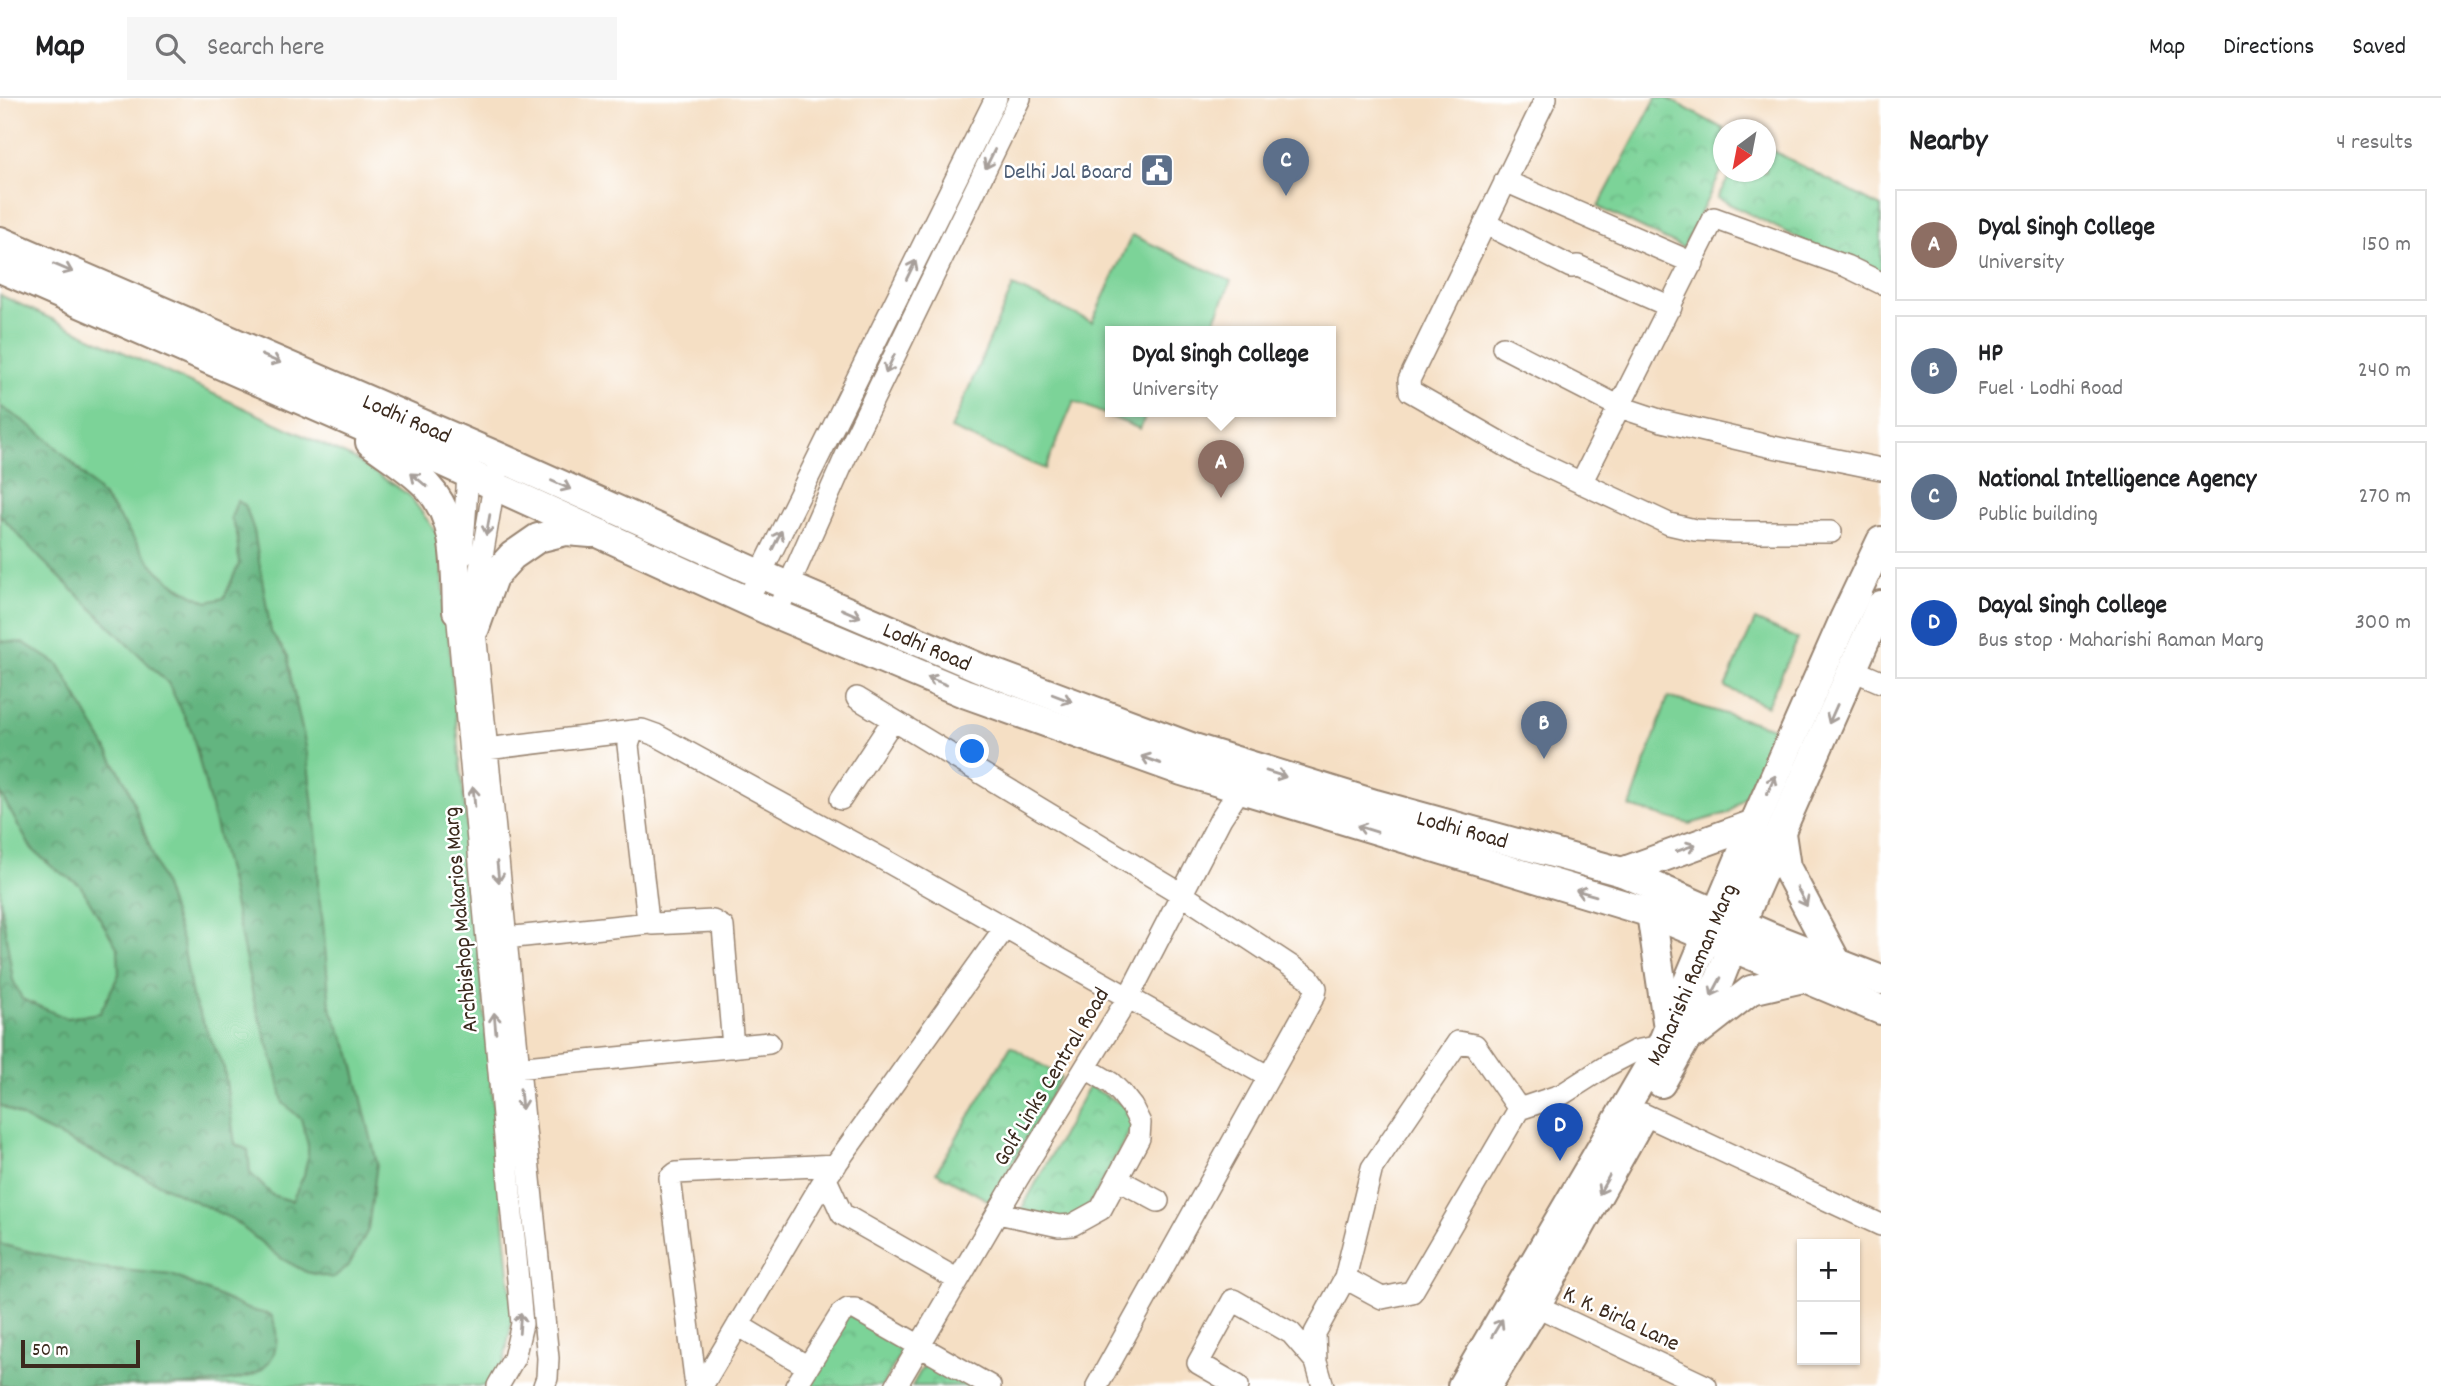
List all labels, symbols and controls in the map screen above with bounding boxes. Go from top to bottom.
search box [127,17,617,80]
text: Map [35,25,85,72]
icon: search [151,29,189,67]
text: Search here [207,30,325,67]
text: Map [2149,31,2185,65]
text: Directions [2223,31,2314,65]
text: Saved [2352,31,2406,65]
north arrow [1713,119,1776,182]
text: Nearby [1909,122,1987,165]
text: 4 results [2336,127,2413,160]
pin: C [1263,138,1309,196]
one-way arrow [982,148,996,169]
public building icon: Delhi Jal Board [1138,151,1176,189]
place label: Delhi Jal Board [1003,157,1132,190]
text: Dyal Singh College [1978,210,2155,247]
text: A [1928,229,1940,262]
text: 150 m [2362,229,2411,262]
text: University [1978,247,2064,280]
one-way arrow [904,260,918,281]
one-way arrow [51,262,73,275]
popup [1105,326,1336,417]
text: HP [1978,336,2003,373]
text: Dyal Singh College [1132,337,1309,374]
one-way arrow [260,353,282,366]
one-way arrow [882,353,895,374]
text: B [1929,355,1939,388]
text: 240 m [2358,355,2411,388]
text: Fuel · Lodhi Road [1978,373,2123,406]
text: University [1132,374,1218,407]
street label: Lodhi Road [357,387,456,454]
pin: A [1198,440,1244,498]
text: National Intelligence Agency [1978,462,2256,499]
one-way arrow [410,472,428,488]
one-way arrow [550,479,571,492]
text: C [1928,481,1940,514]
text: 270 m [2359,481,2411,514]
text: Public building [1978,499,2098,532]
one-way arrow [480,513,494,535]
one-way arrow [771,530,785,551]
text: Dayal Singh College [1978,588,2167,625]
one-way arrow [840,607,861,620]
text: D [1928,607,1940,640]
text: 300 m [2355,607,2411,640]
street label: Lodhi Road [877,615,976,682]
text: Bus stop · Maharishi Raman Marg [1978,625,2264,658]
one-way arrow [927,674,949,687]
one-way arrow [1050,693,1072,706]
pin: B [1521,701,1567,759]
one-way arrow [1826,703,1839,724]
your location [955,734,989,768]
one-way arrow [1140,753,1162,765]
one-way arrow [1265,768,1287,781]
one-way arrow [1765,775,1778,796]
one-way arrow [467,786,480,809]
street label: Lodhi Road [1412,803,1511,860]
street label: Archbishop Makarios Marg [436,805,489,1034]
one-way arrow [1357,821,1379,834]
one-way arrow [1674,841,1696,854]
one-way arrow [492,860,505,883]
street label: Maharishi Raman Marg [1640,879,1747,1073]
one-way arrow [1575,886,1597,899]
one-way arrow [1796,886,1809,907]
one-way arrow [1708,976,1722,997]
street label: Golf Links Central Road [987,982,1119,1173]
one-way arrow [488,1012,501,1035]
one-way arrow [515,1087,528,1109]
pin: D [1537,1103,1583,1161]
one-way arrow [1597,1174,1610,1195]
map controls [1797,1239,1860,1365]
button: + [1797,1239,1860,1302]
street label: K. K. Birla Lane [1557,1279,1684,1362]
button: − [1797,1302,1860,1365]
one-way arrow [514,1312,527,1335]
one-way arrow [1490,1318,1504,1338]
scale bar [21,1337,140,1369]
text: 50 m [32,1338,69,1365]

